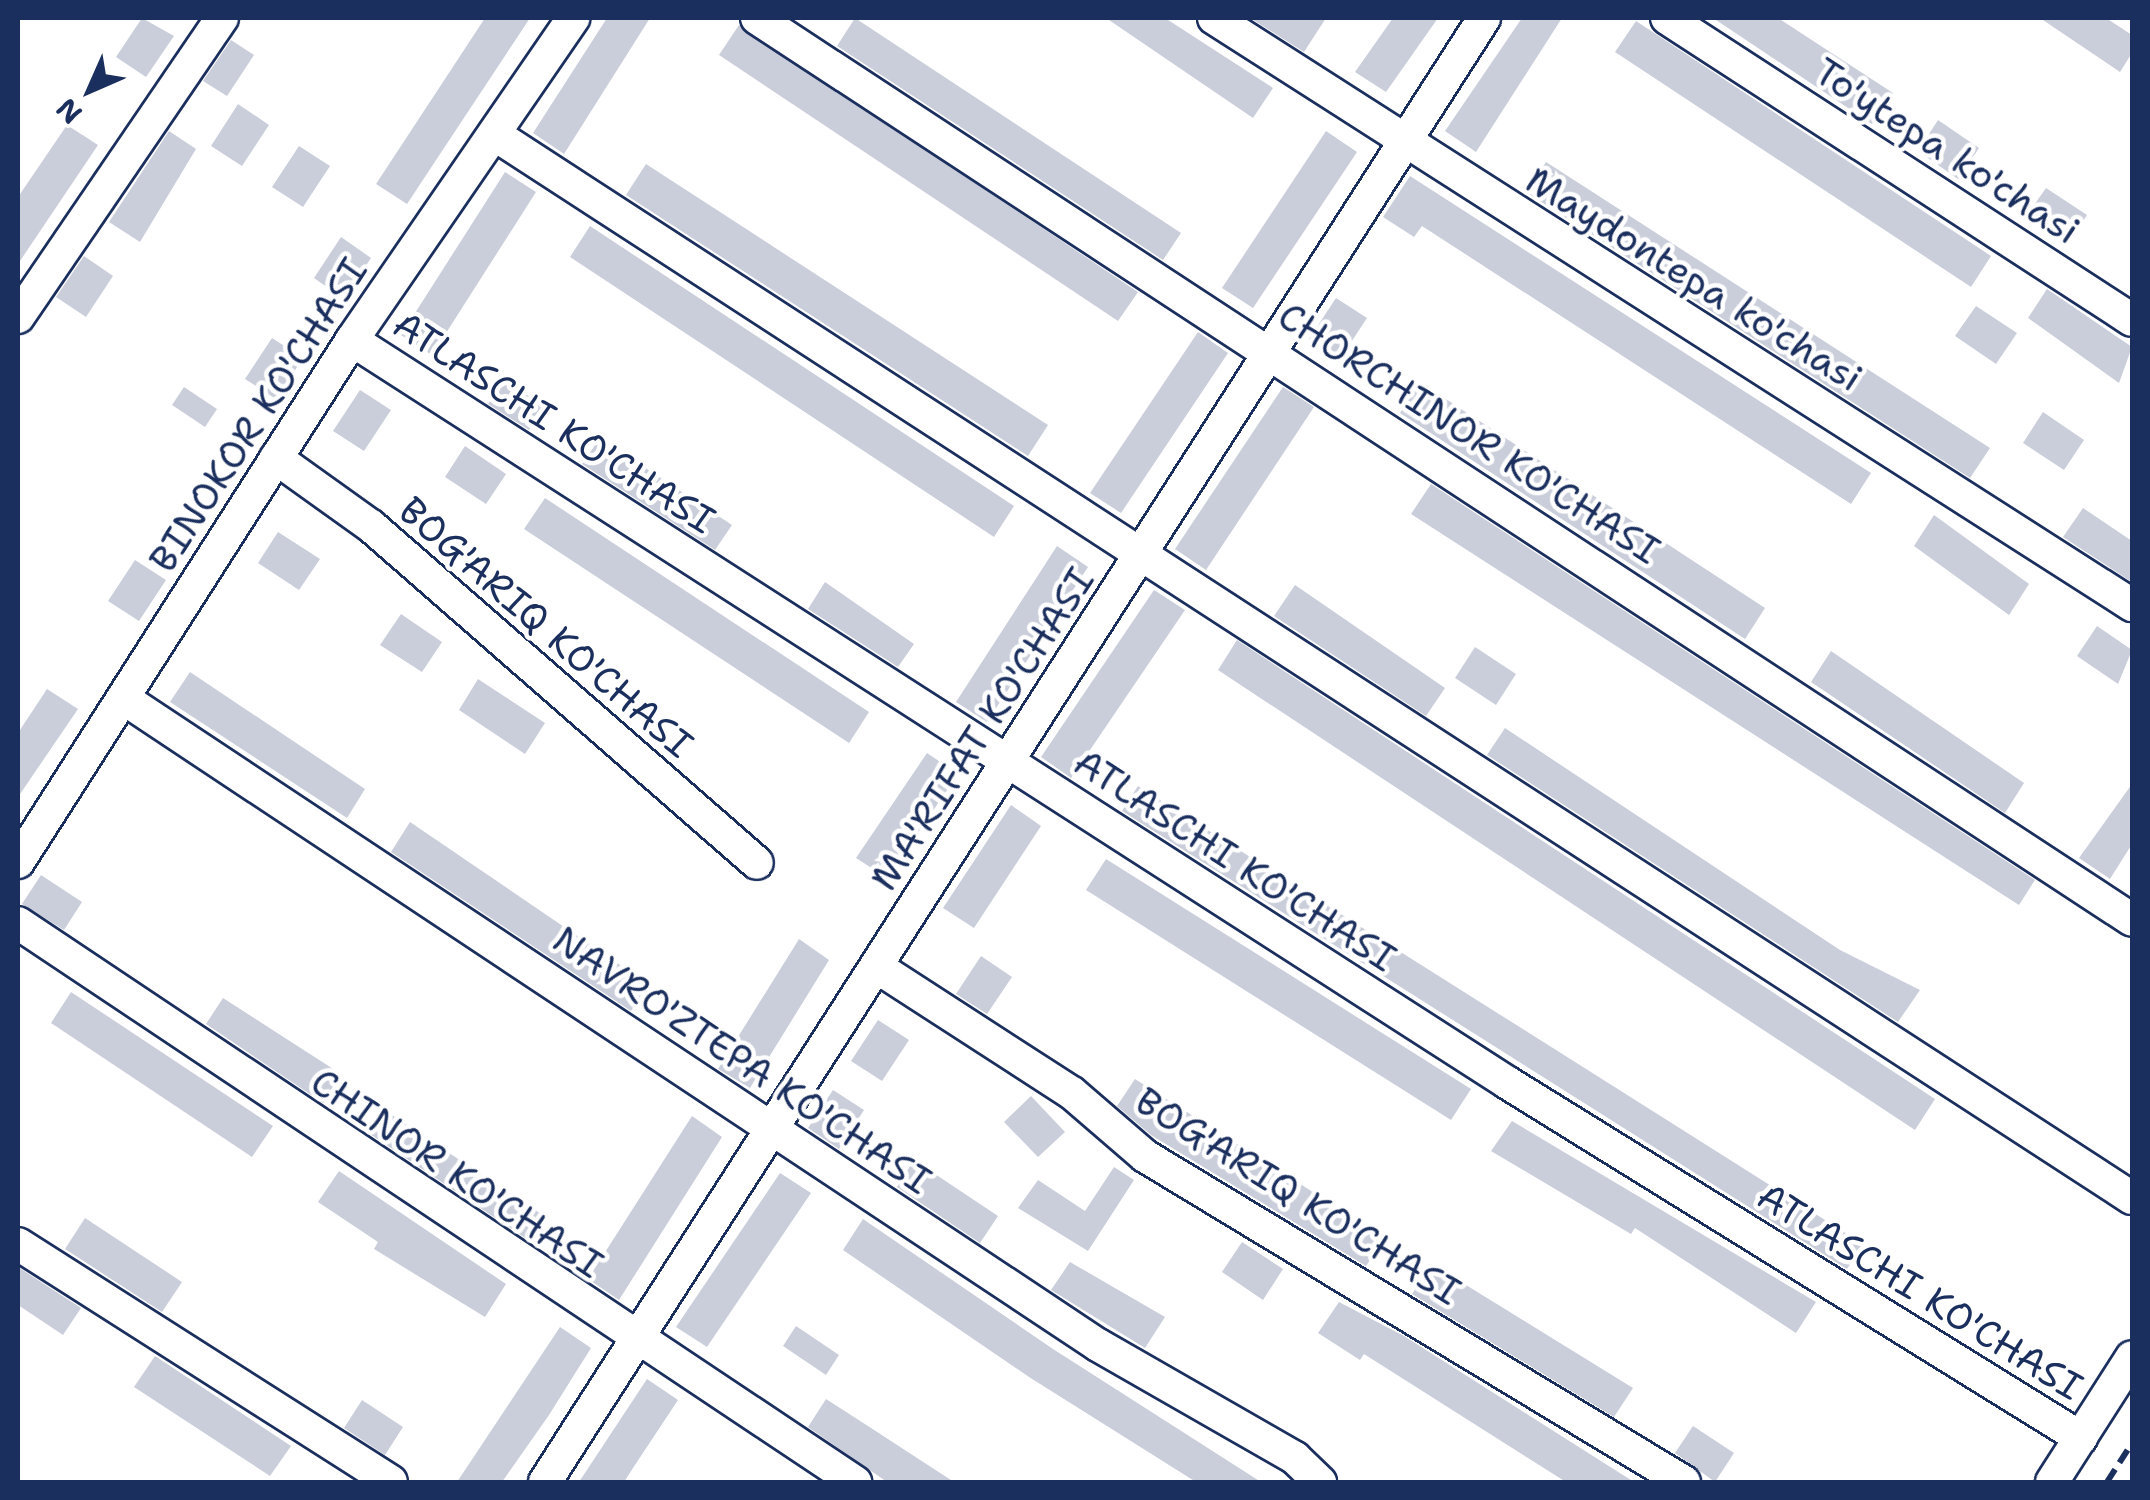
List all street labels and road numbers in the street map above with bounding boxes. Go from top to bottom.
street label: To'ytepa ko'chasi [1806,48,2088,254]
street label: Maydontepa ko'chasi [1518,157,1870,401]
street label: BINOKOR KO'CHASI [139,249,377,581]
street label: CHORCHINOR KO'CHASI [1270,293,1668,573]
street label: ATLASCHI KO'CHASI [385,301,723,543]
street label: BOG'ARIQ KO'CHASI [390,487,702,767]
street label: MA'RIFAT KO'CHASI [861,559,1103,899]
street label: ATLASCHI KO'CHASI [1066,739,1404,981]
street label: NAVRO'ZTEPA KO'CHASI [544,916,940,1204]
street label: CHINOR KO'CHASI [302,1058,612,1288]
street label: BOG'ARIQ KO'CHASI [1127,1078,1469,1314]
street label: ATLASCHI KO'CHASI [1749,1173,2091,1409]

